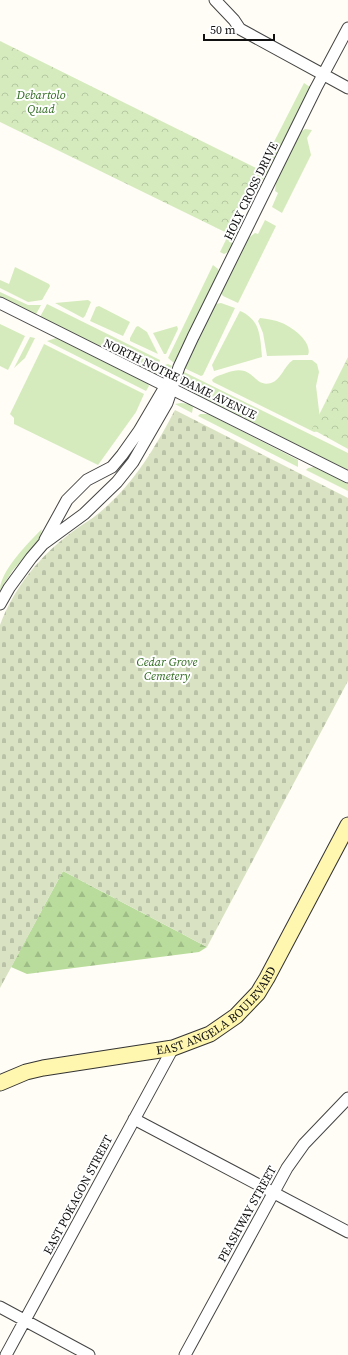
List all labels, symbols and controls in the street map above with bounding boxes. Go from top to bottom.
scale bar [204,16,274,42]
text: 50 m [210,22,236,38]
park label: Debartolo Quad [16,87,66,117]
street label: HOLY CROSS DRIVE [220,139,282,243]
street label: NORTH NOTRE DAME AVENUE [101,335,259,423]
park label: Cedar Grove Cemetery [137,654,198,684]
street label: EAST ANGELA BOULEVARD [155,963,280,1059]
street label: EAST POKAGON STREET [40,1132,117,1257]
street label: PEASHWAY STREET [214,1162,280,1265]

